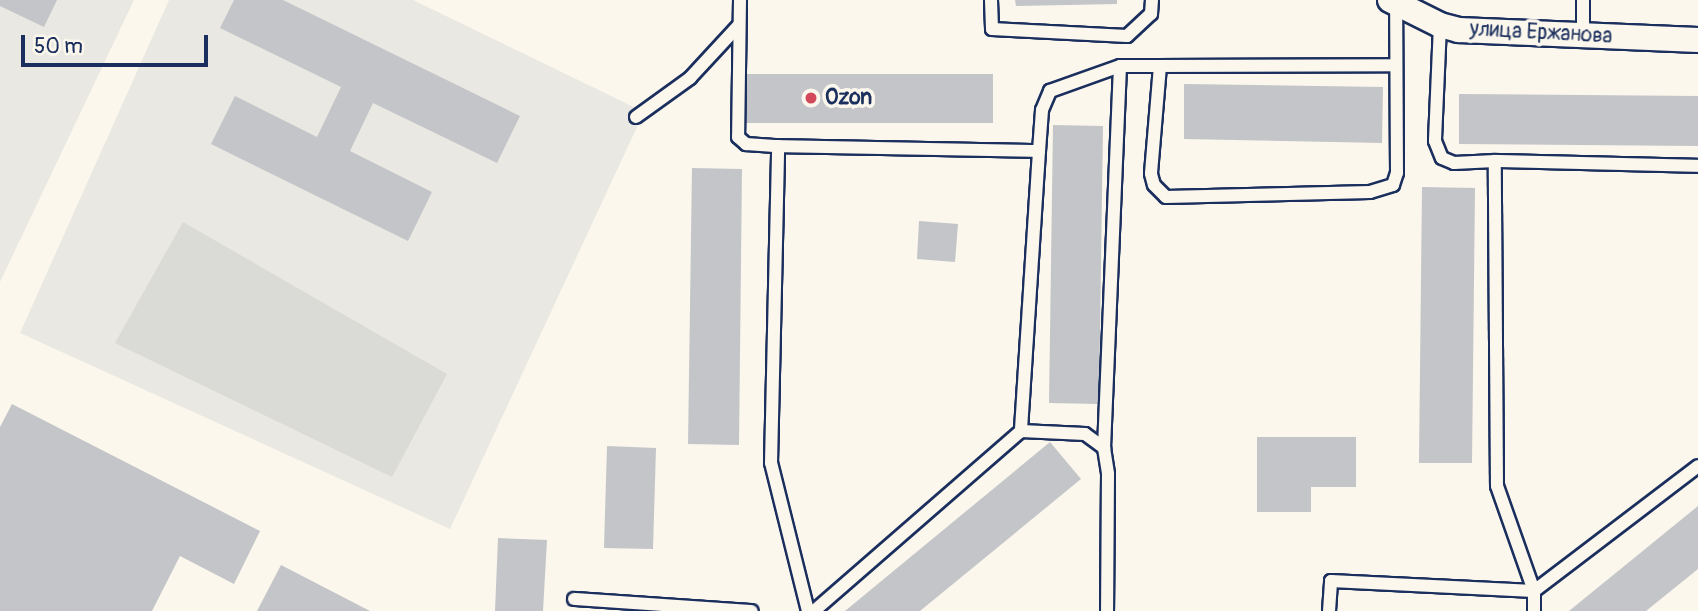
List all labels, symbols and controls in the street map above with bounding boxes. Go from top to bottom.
street label: улица Ержанова [1469,17,1613,49]
scale bar [24,21,212,65]
text: 50 m [34,33,83,60]
place label: Ozon [825,85,872,111]
marker: Ozon [803,90,819,106]

